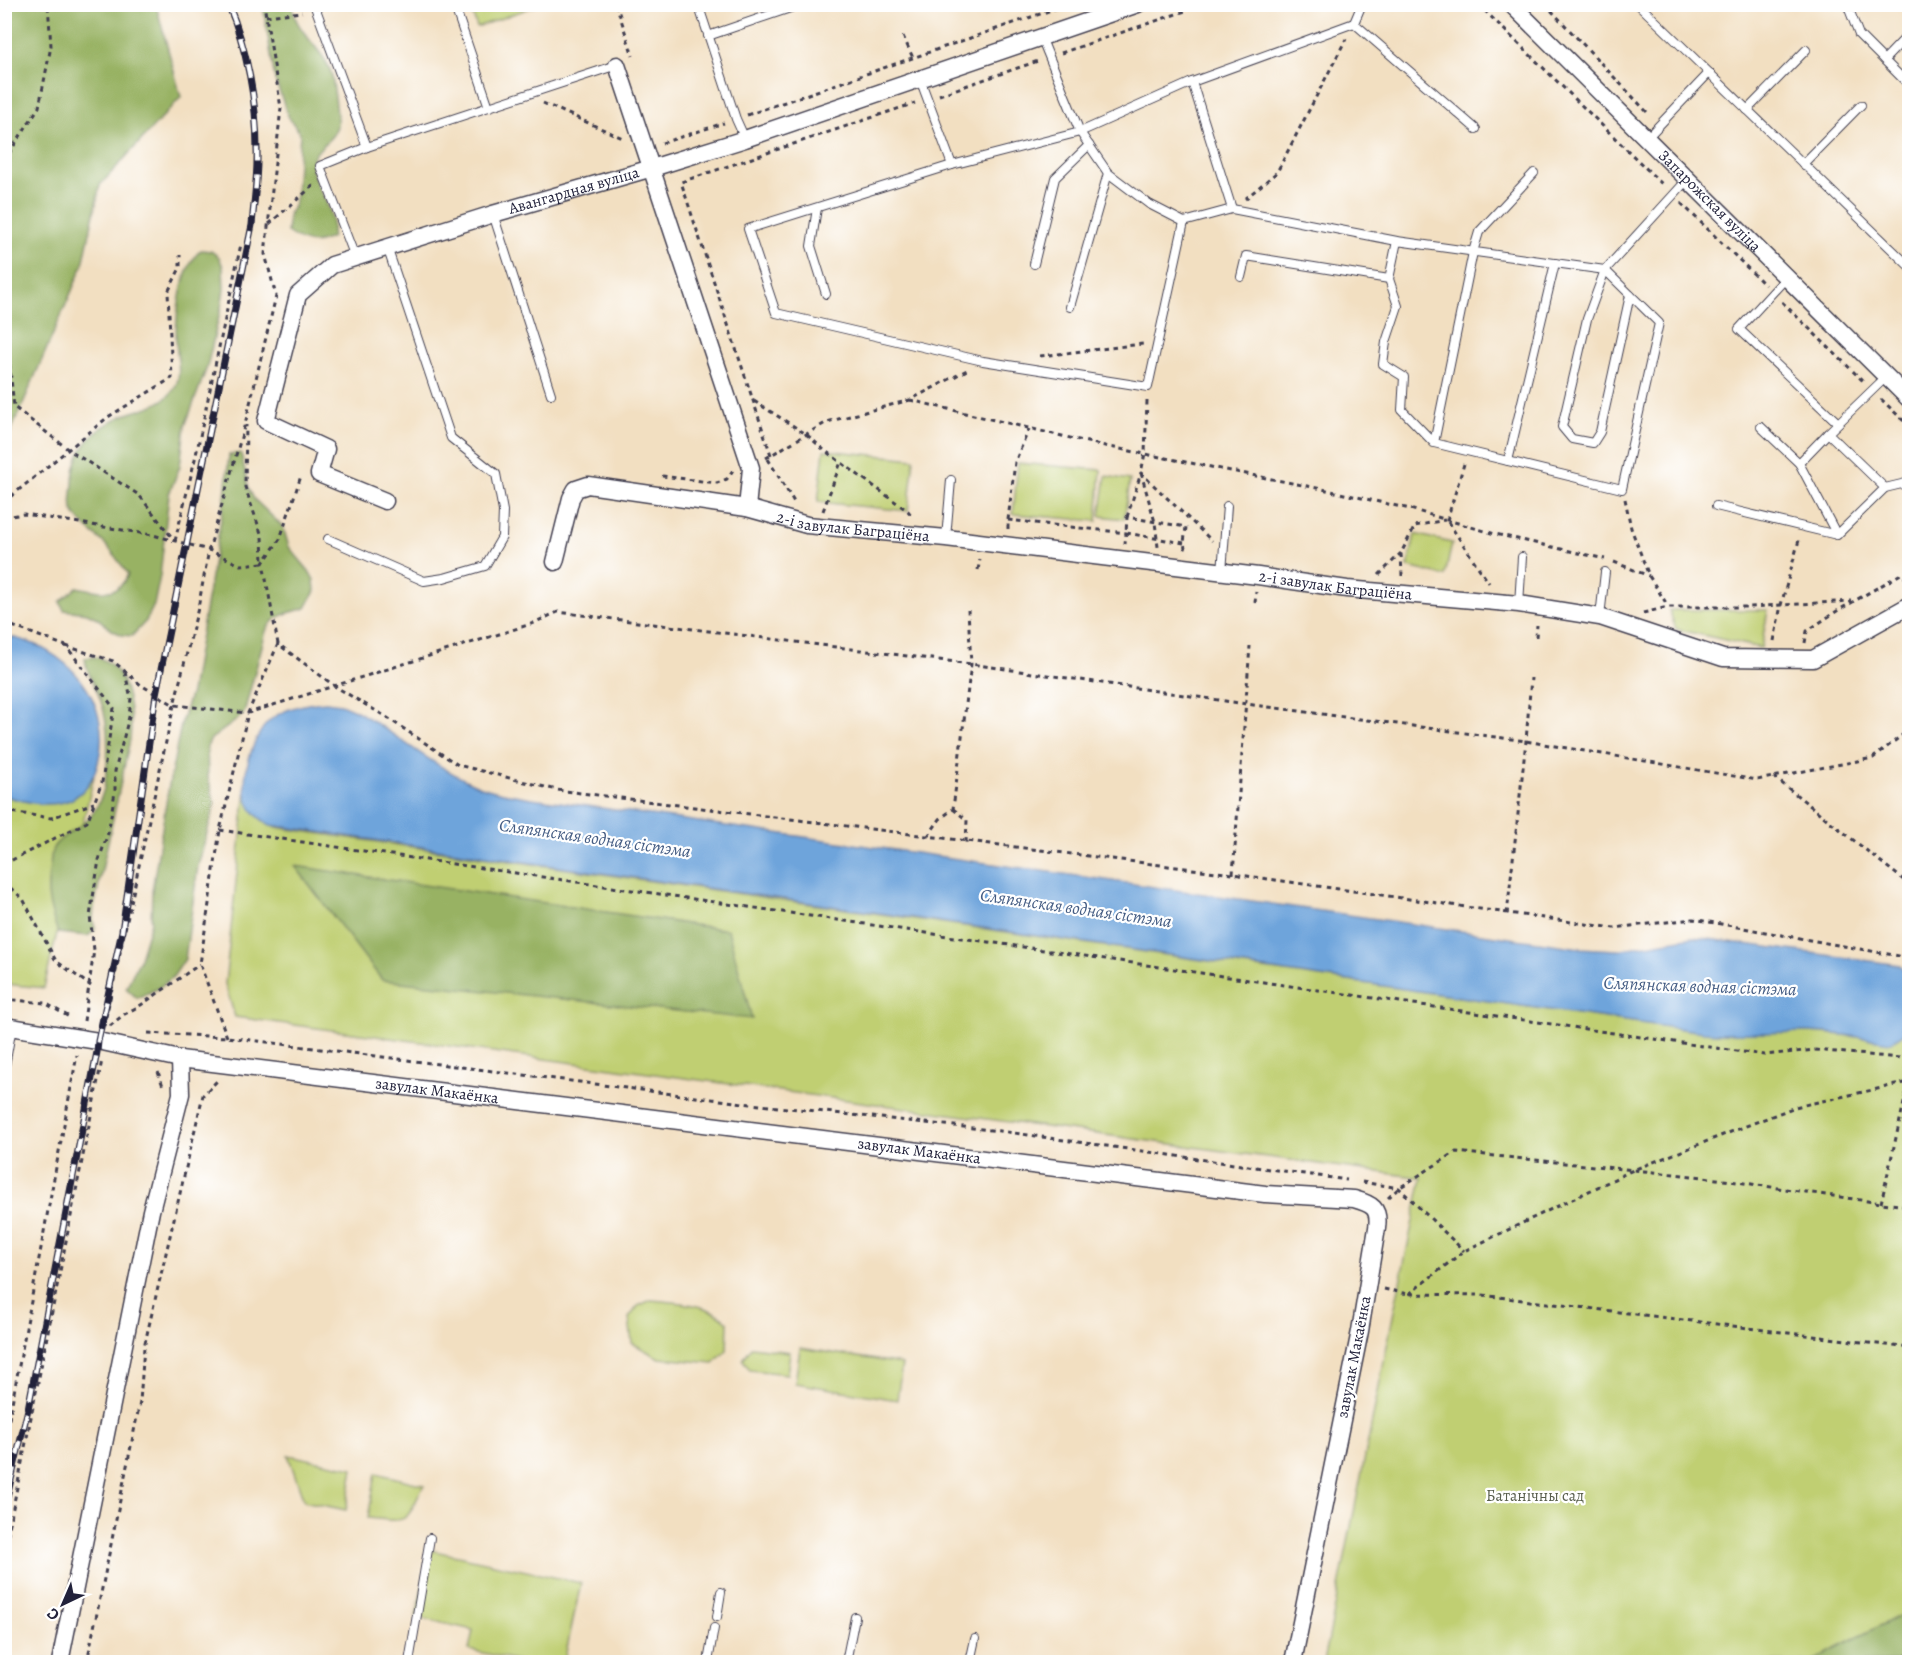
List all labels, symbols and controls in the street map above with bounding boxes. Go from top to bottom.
street label: Запарожская вуліца [1653,145,1767,258]
street label: Авангардная вуліца [505,161,642,220]
street label: 2-і завулак Баграціёна [774,506,931,547]
street label: 2-і завулак Баграціёна [1257,565,1414,606]
water label: Сляпянская водная сістэма [498,813,692,863]
water label: Сляпянская водная сістэма [979,883,1173,933]
water label: Сляпянская водная сістэма [1603,971,1797,1001]
street label: завулак Макаёнка [374,1072,500,1110]
street label: завулак Макаёнка [856,1132,983,1170]
street label: завулак Макаёнка [1331,1293,1377,1420]
park label: Батанічны сад [1486,1485,1584,1507]
north arrow [33,1574,93,1634]
text: С [42,1603,64,1625]

